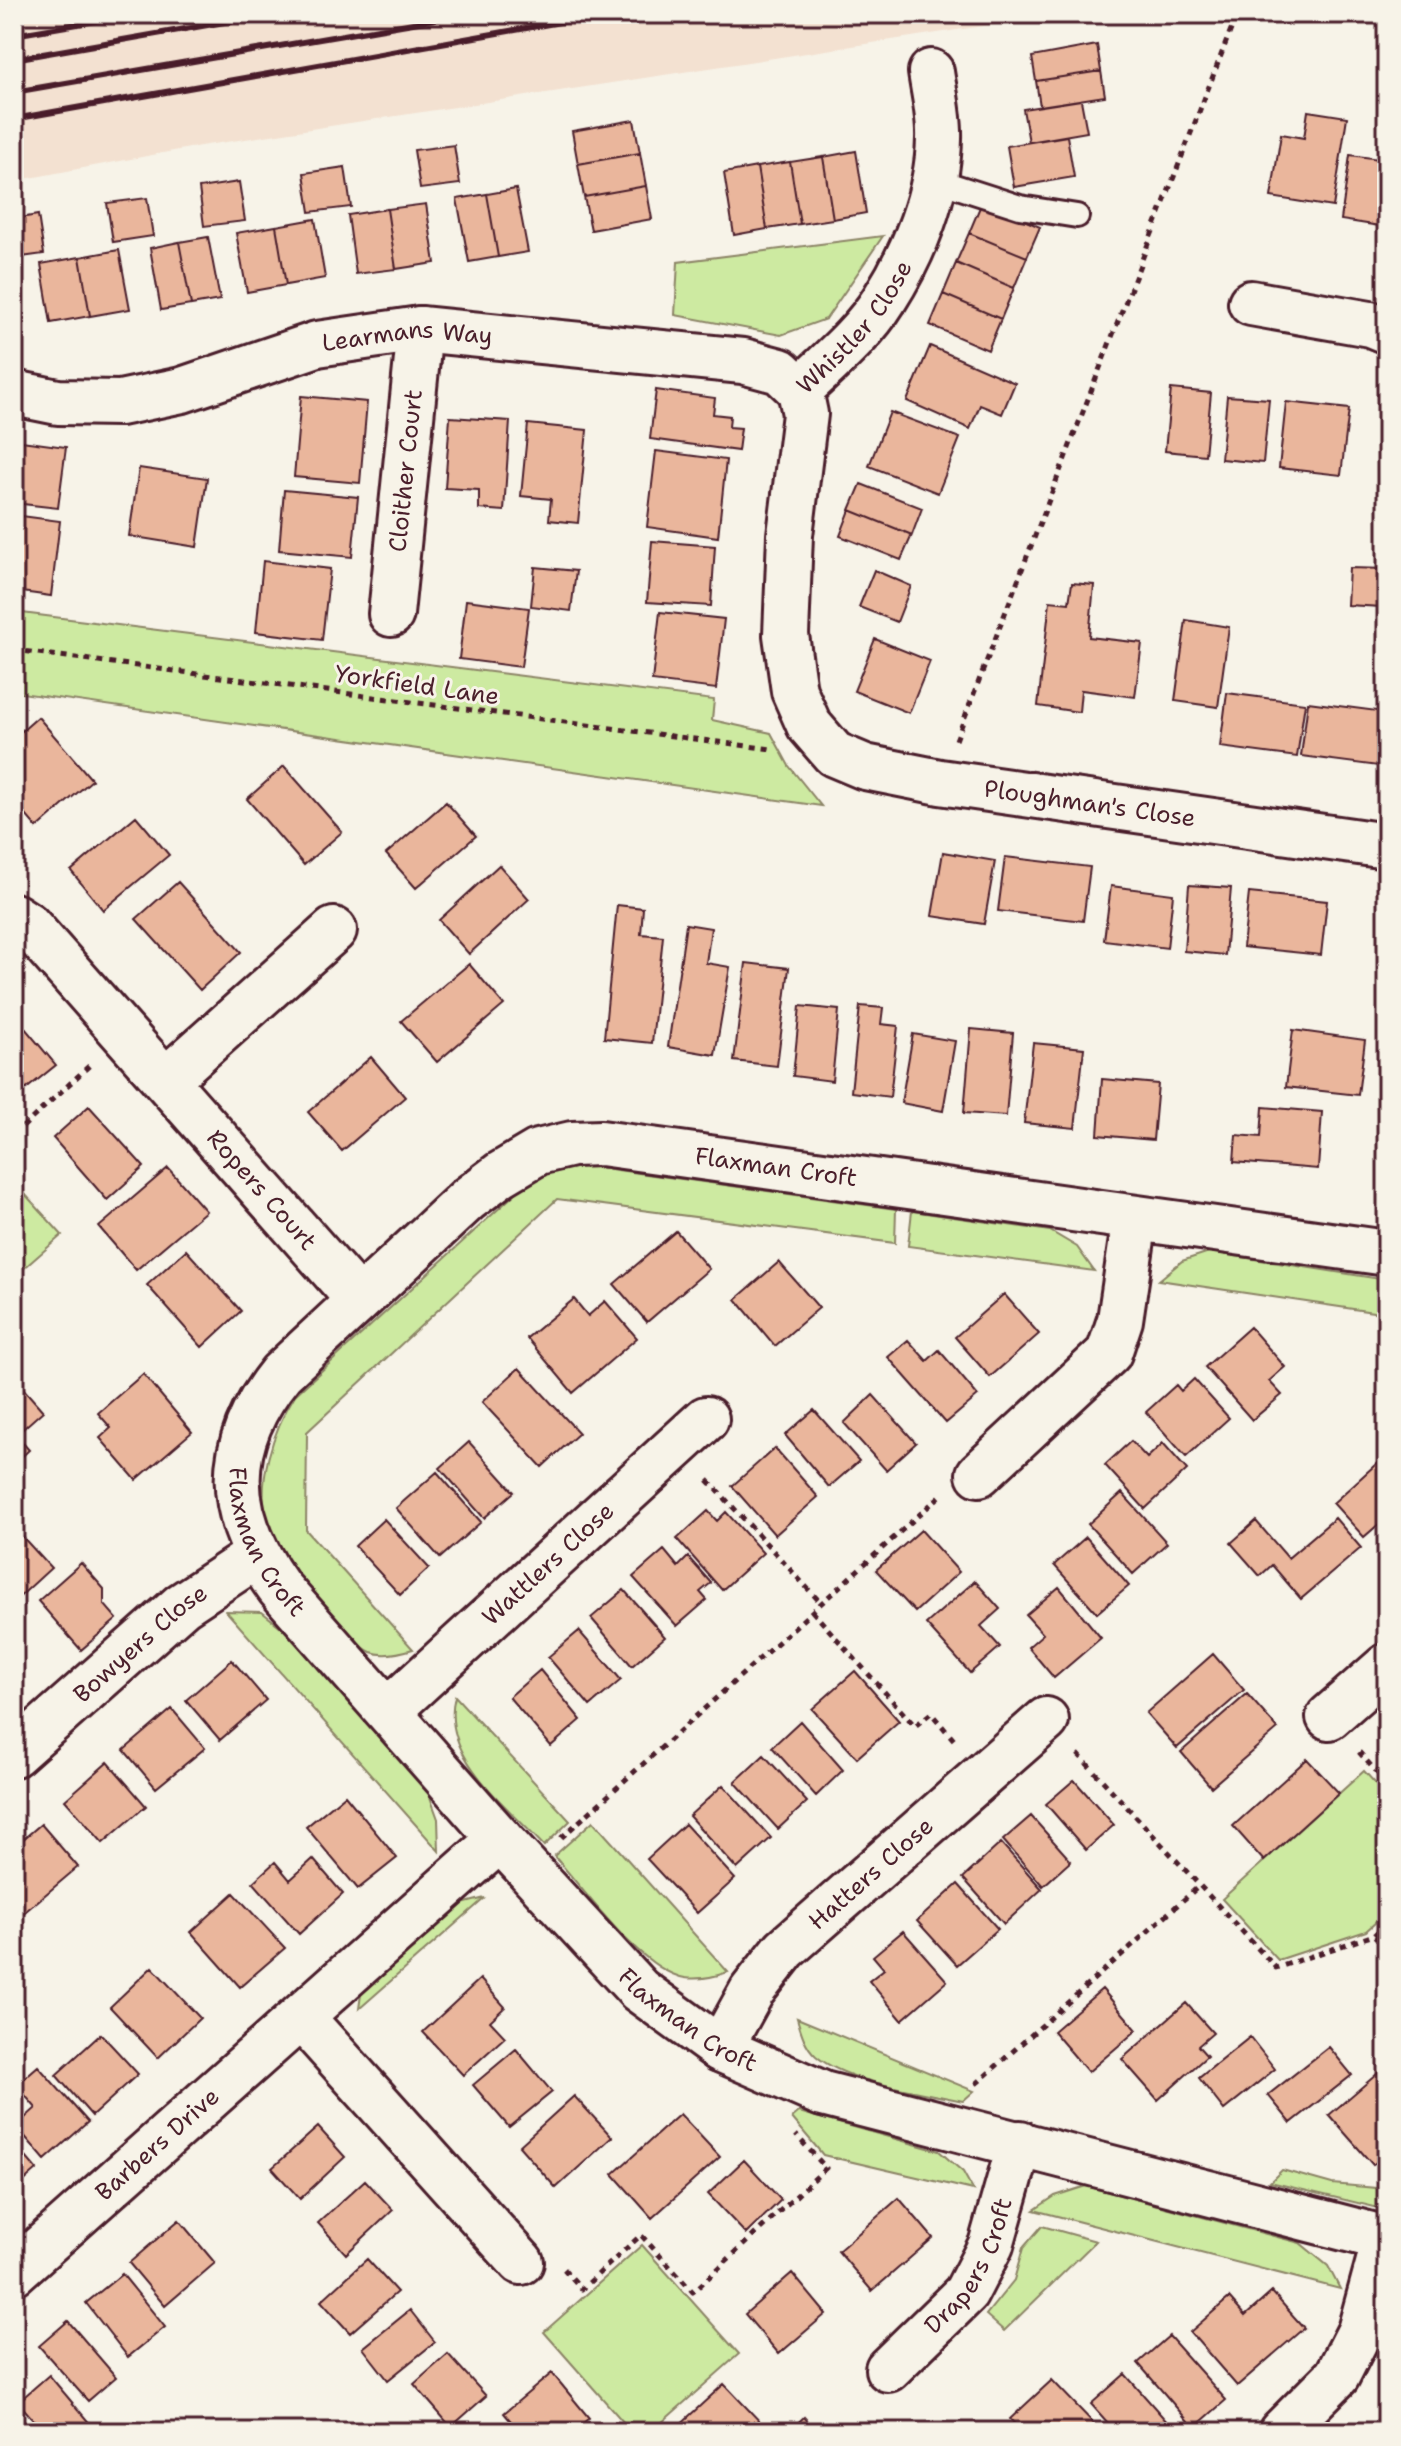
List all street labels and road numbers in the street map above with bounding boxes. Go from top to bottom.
street label: Whistler Close [790,255,920,401]
street label: Learmans Way [320,313,494,359]
street label: Cloither Court [381,388,430,554]
street label: Yorkfield Lane [333,658,501,712]
street label: Ploughman's Close [982,772,1198,834]
street label: Ropers Court [200,1123,324,1257]
street label: Flaxman Croft [693,1140,859,1194]
street label: Flaxman Croft [221,1466,313,1623]
street label: Wattlers Close [475,1495,621,1633]
street label: Bowyers Close [66,1577,213,1710]
street label: Hatters Close [802,1810,940,1937]
street label: Flaxman Croft [611,1961,762,2079]
street label: Barbers Drive [89,2081,226,2208]
street label: Drapers Croft [917,2194,1020,2341]

